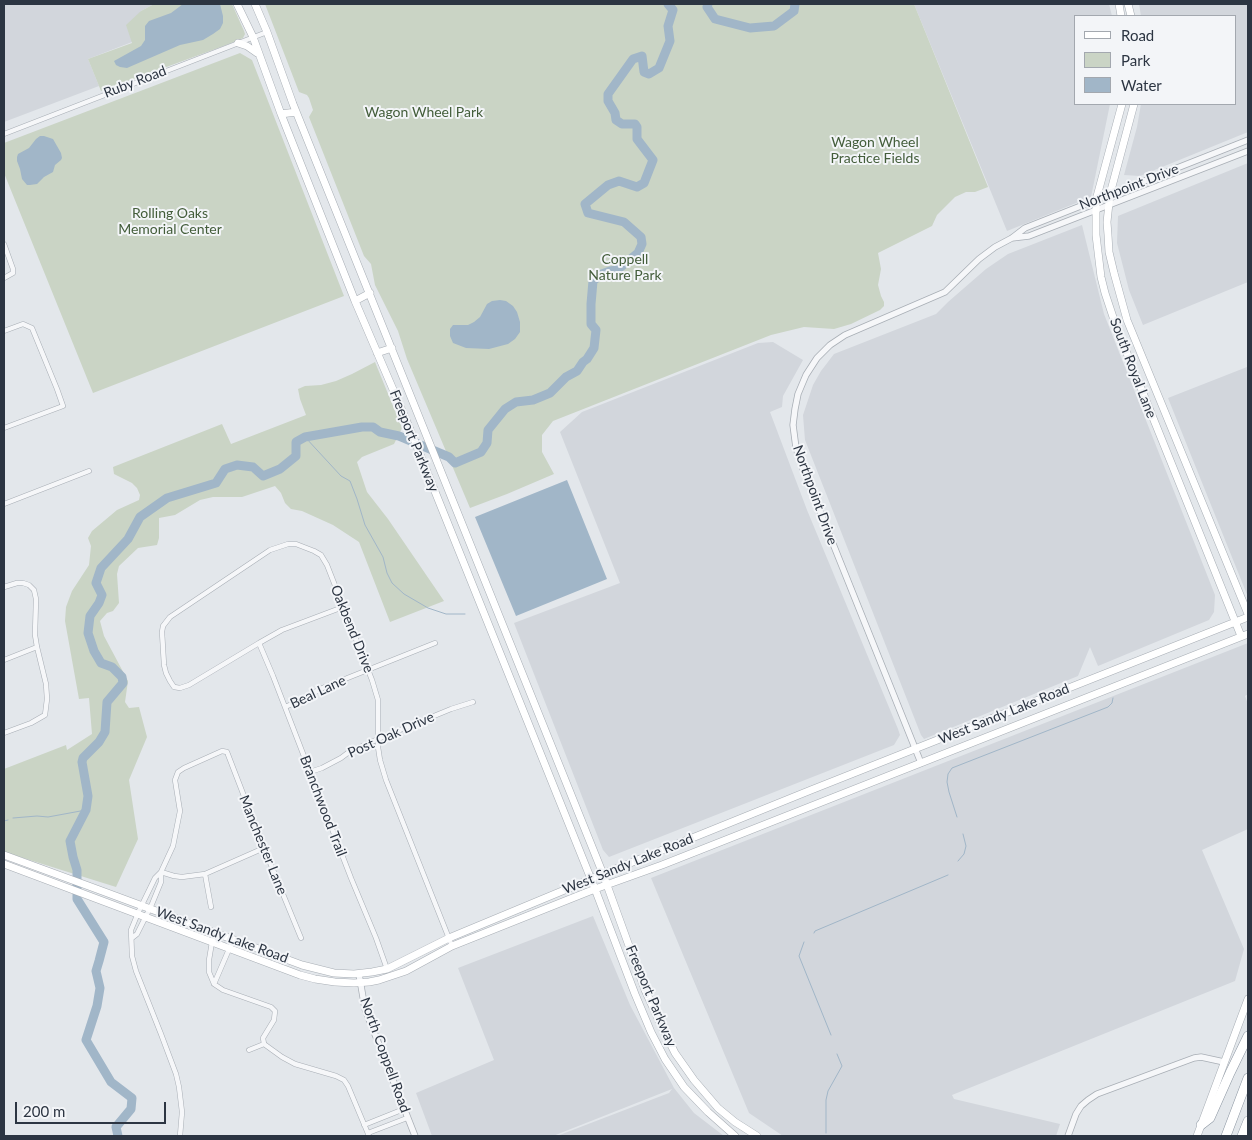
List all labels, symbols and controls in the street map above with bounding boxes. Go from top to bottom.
legend [1074,15,1237,105]
text: Road [1121,26,1154,44]
text: Park [1121,51,1150,69]
street label: Ruby Road [101,62,169,102]
text: Water [1121,76,1162,94]
park label: Wagon Wheel Park [365,104,483,120]
park label: Wagon Wheel Practice Fields [831,134,919,166]
street label: Northpoint Drive [1077,160,1181,214]
park label: Rolling Oaks Memorial Center [118,205,222,238]
park label: Coppell Nature Park [588,251,662,284]
street label: South Royal Lane [1106,316,1160,420]
street label: Freeport Parkway [386,387,442,495]
street label: Northpoint Drive [789,443,841,547]
street label: Oakbend Drive [327,583,377,675]
street label: Beal Lane [287,672,349,712]
street label: West Sandy Lake Road [936,680,1072,748]
street label: Post Oak Drive [345,708,437,762]
street label: Branchwood Trail [296,753,350,859]
street label: Manchester Lane [235,793,291,897]
street label: West Sandy Lake Road [560,830,696,898]
street label: West Sandy Lake Road [154,903,290,967]
street label: Freeport Parkway [622,943,680,1049]
street label: North Coppell Road [356,995,414,1115]
scale bar [18,1092,169,1124]
text: 200 m [23,1102,65,1120]

